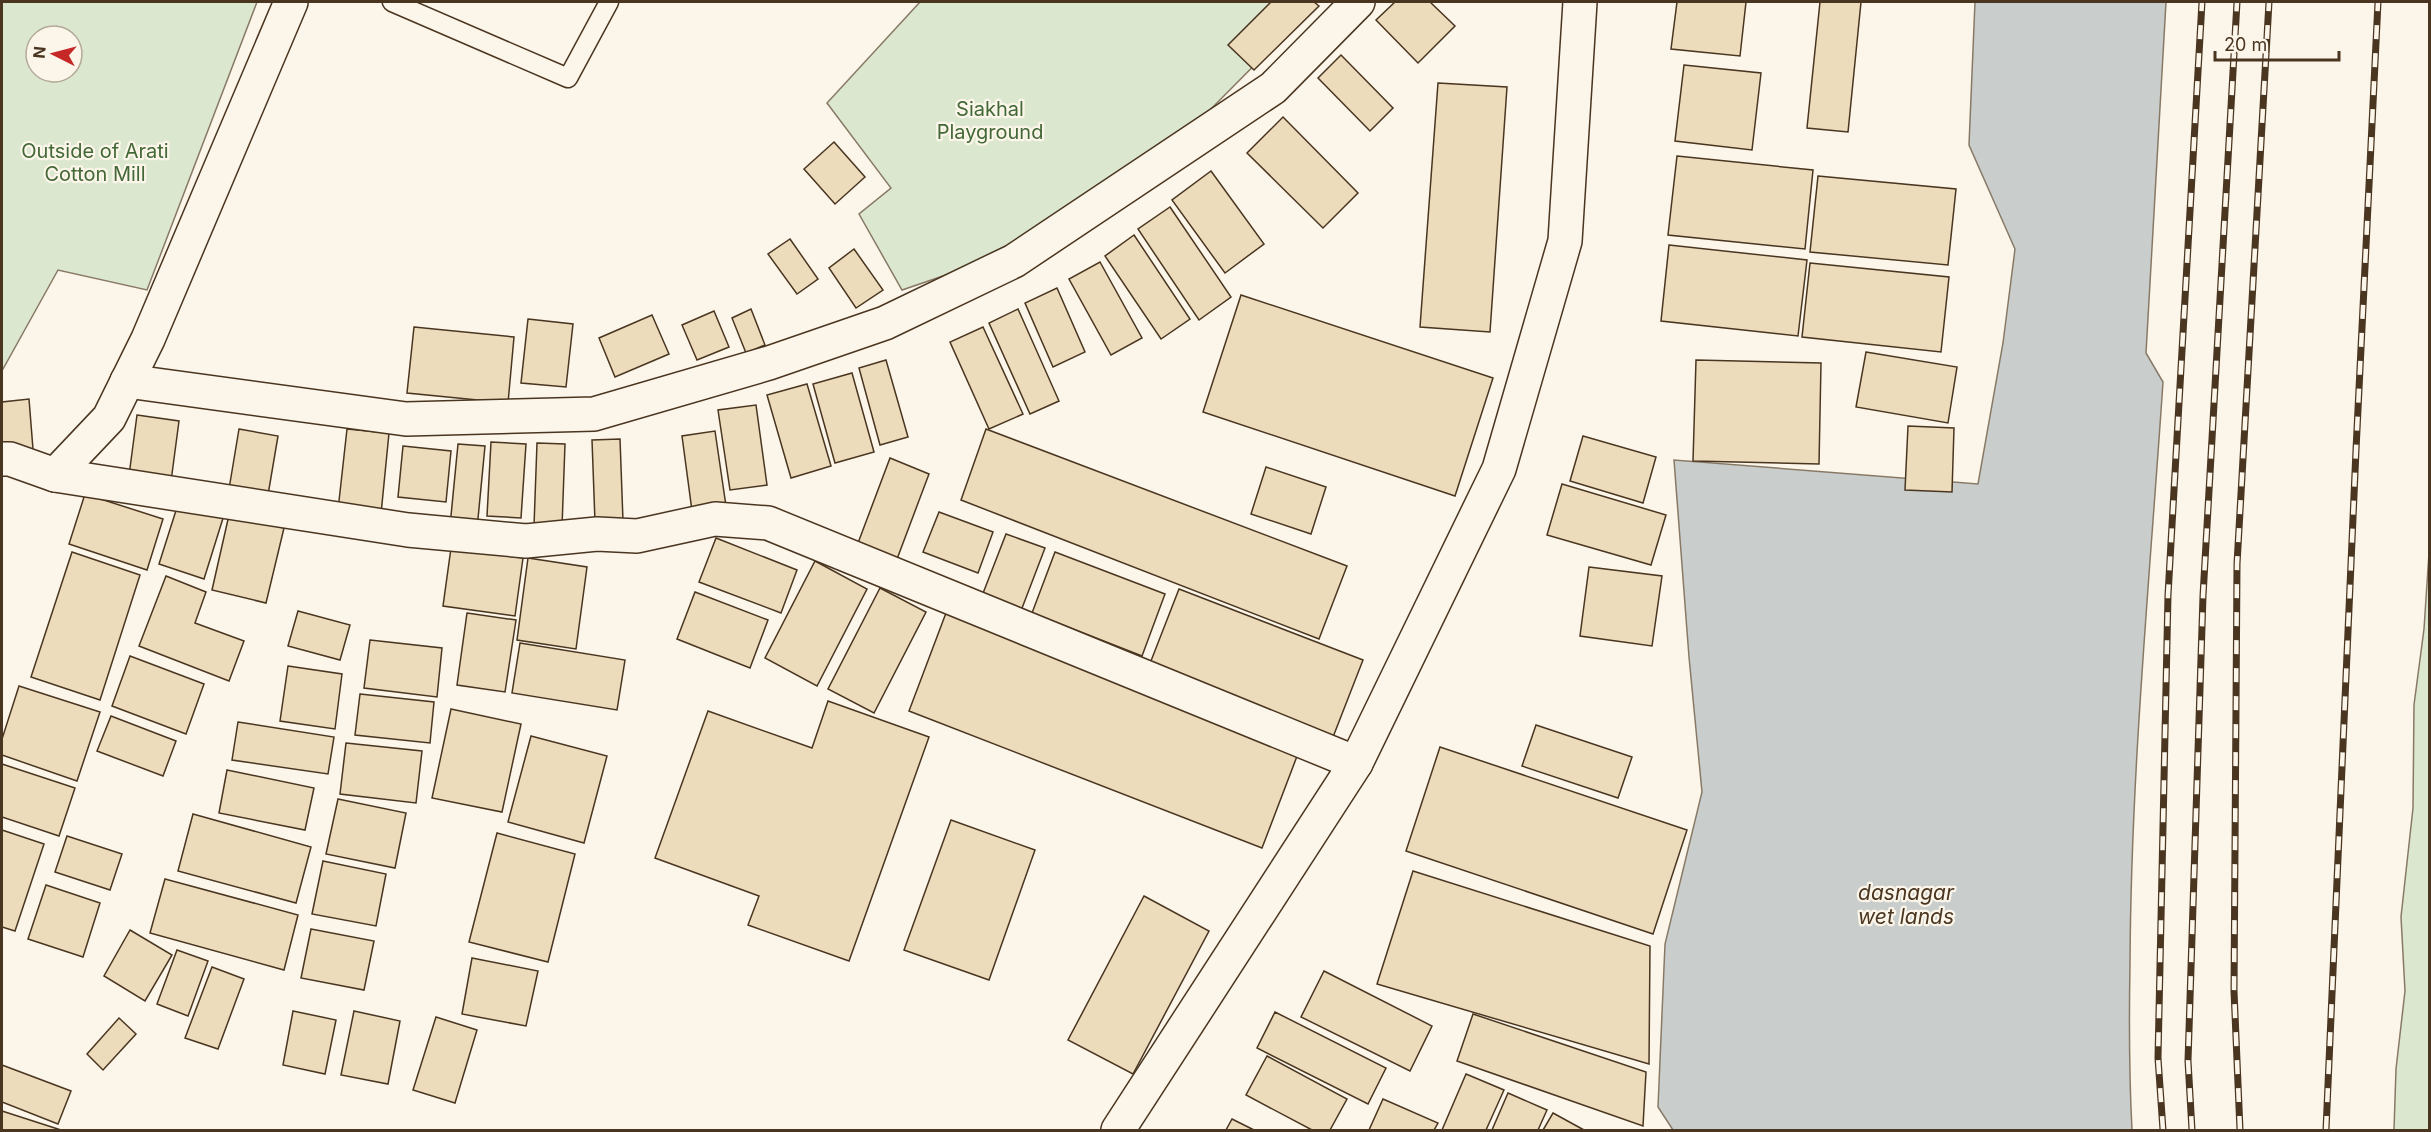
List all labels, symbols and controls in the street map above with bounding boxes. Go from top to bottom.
north arrow [24,24,84,84]
scale bar [2215,24,2340,62]
text: 20 m [2224,34,2267,55]
text: N [28,45,50,60]
park label: Siakhal Playground [937,97,1043,144]
park label: Outside of Arati Cotton Mill [21,139,169,186]
water label: dasnagar wet lands [1858,880,1955,929]

